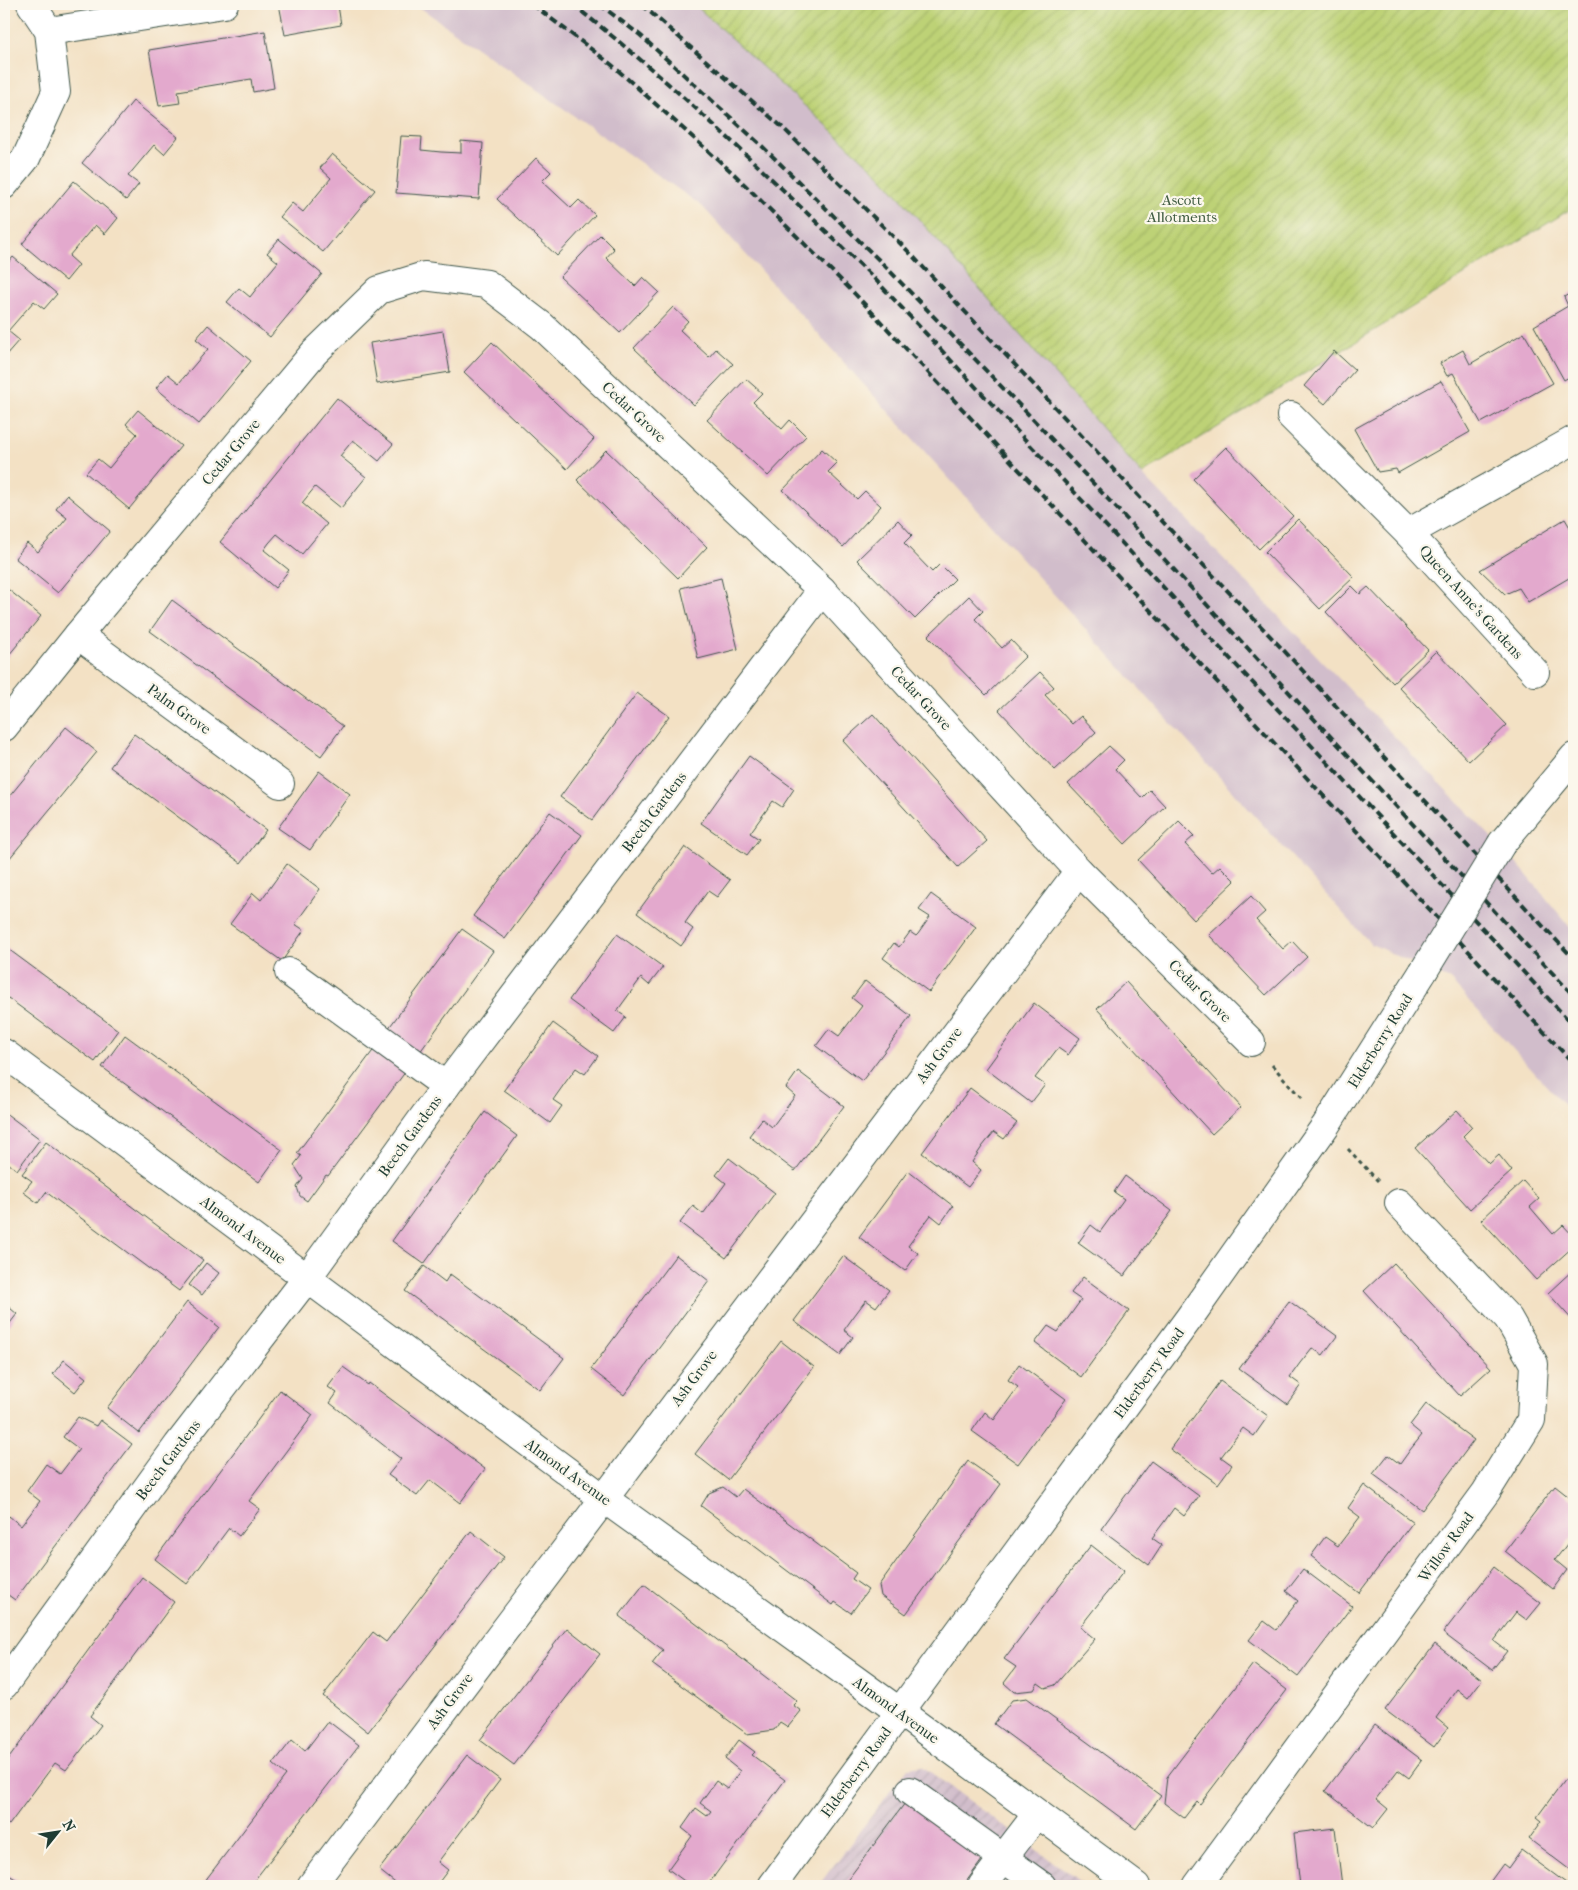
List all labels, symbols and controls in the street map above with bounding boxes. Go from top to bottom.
park label: Ascott Allotments [1146,191,1218,226]
street label: Cedar Grove [598,378,670,447]
street label: Cedar Grove [198,415,264,489]
street label: Queen Anne's Gardens [1415,541,1527,663]
street label: Cedar Grove [887,662,956,734]
street label: Palm Grove [144,680,215,739]
street label: Beech Gardens [618,768,690,856]
street label: Cedar Grove [1165,956,1235,1026]
street label: Elderberry Road [1344,990,1417,1091]
street label: Ash Grove [911,1023,966,1087]
street label: Beech Gardens [374,1091,446,1180]
street label: Almond Avenue [196,1191,290,1268]
street label: Elderberry Road [1110,1323,1188,1422]
street label: Ash Grove [666,1346,721,1410]
street label: Beech Gardens [132,1416,204,1504]
street label: Almond Avenue [521,1434,615,1510]
street label: Willow Road [1414,1508,1478,1586]
street label: Ash Grove [422,1669,477,1733]
street label: Almond Avenue [849,1672,943,1748]
street label: Elderberry Road [817,1722,895,1821]
north arrow [32,1808,82,1858]
text: N [59,1817,79,1835]

